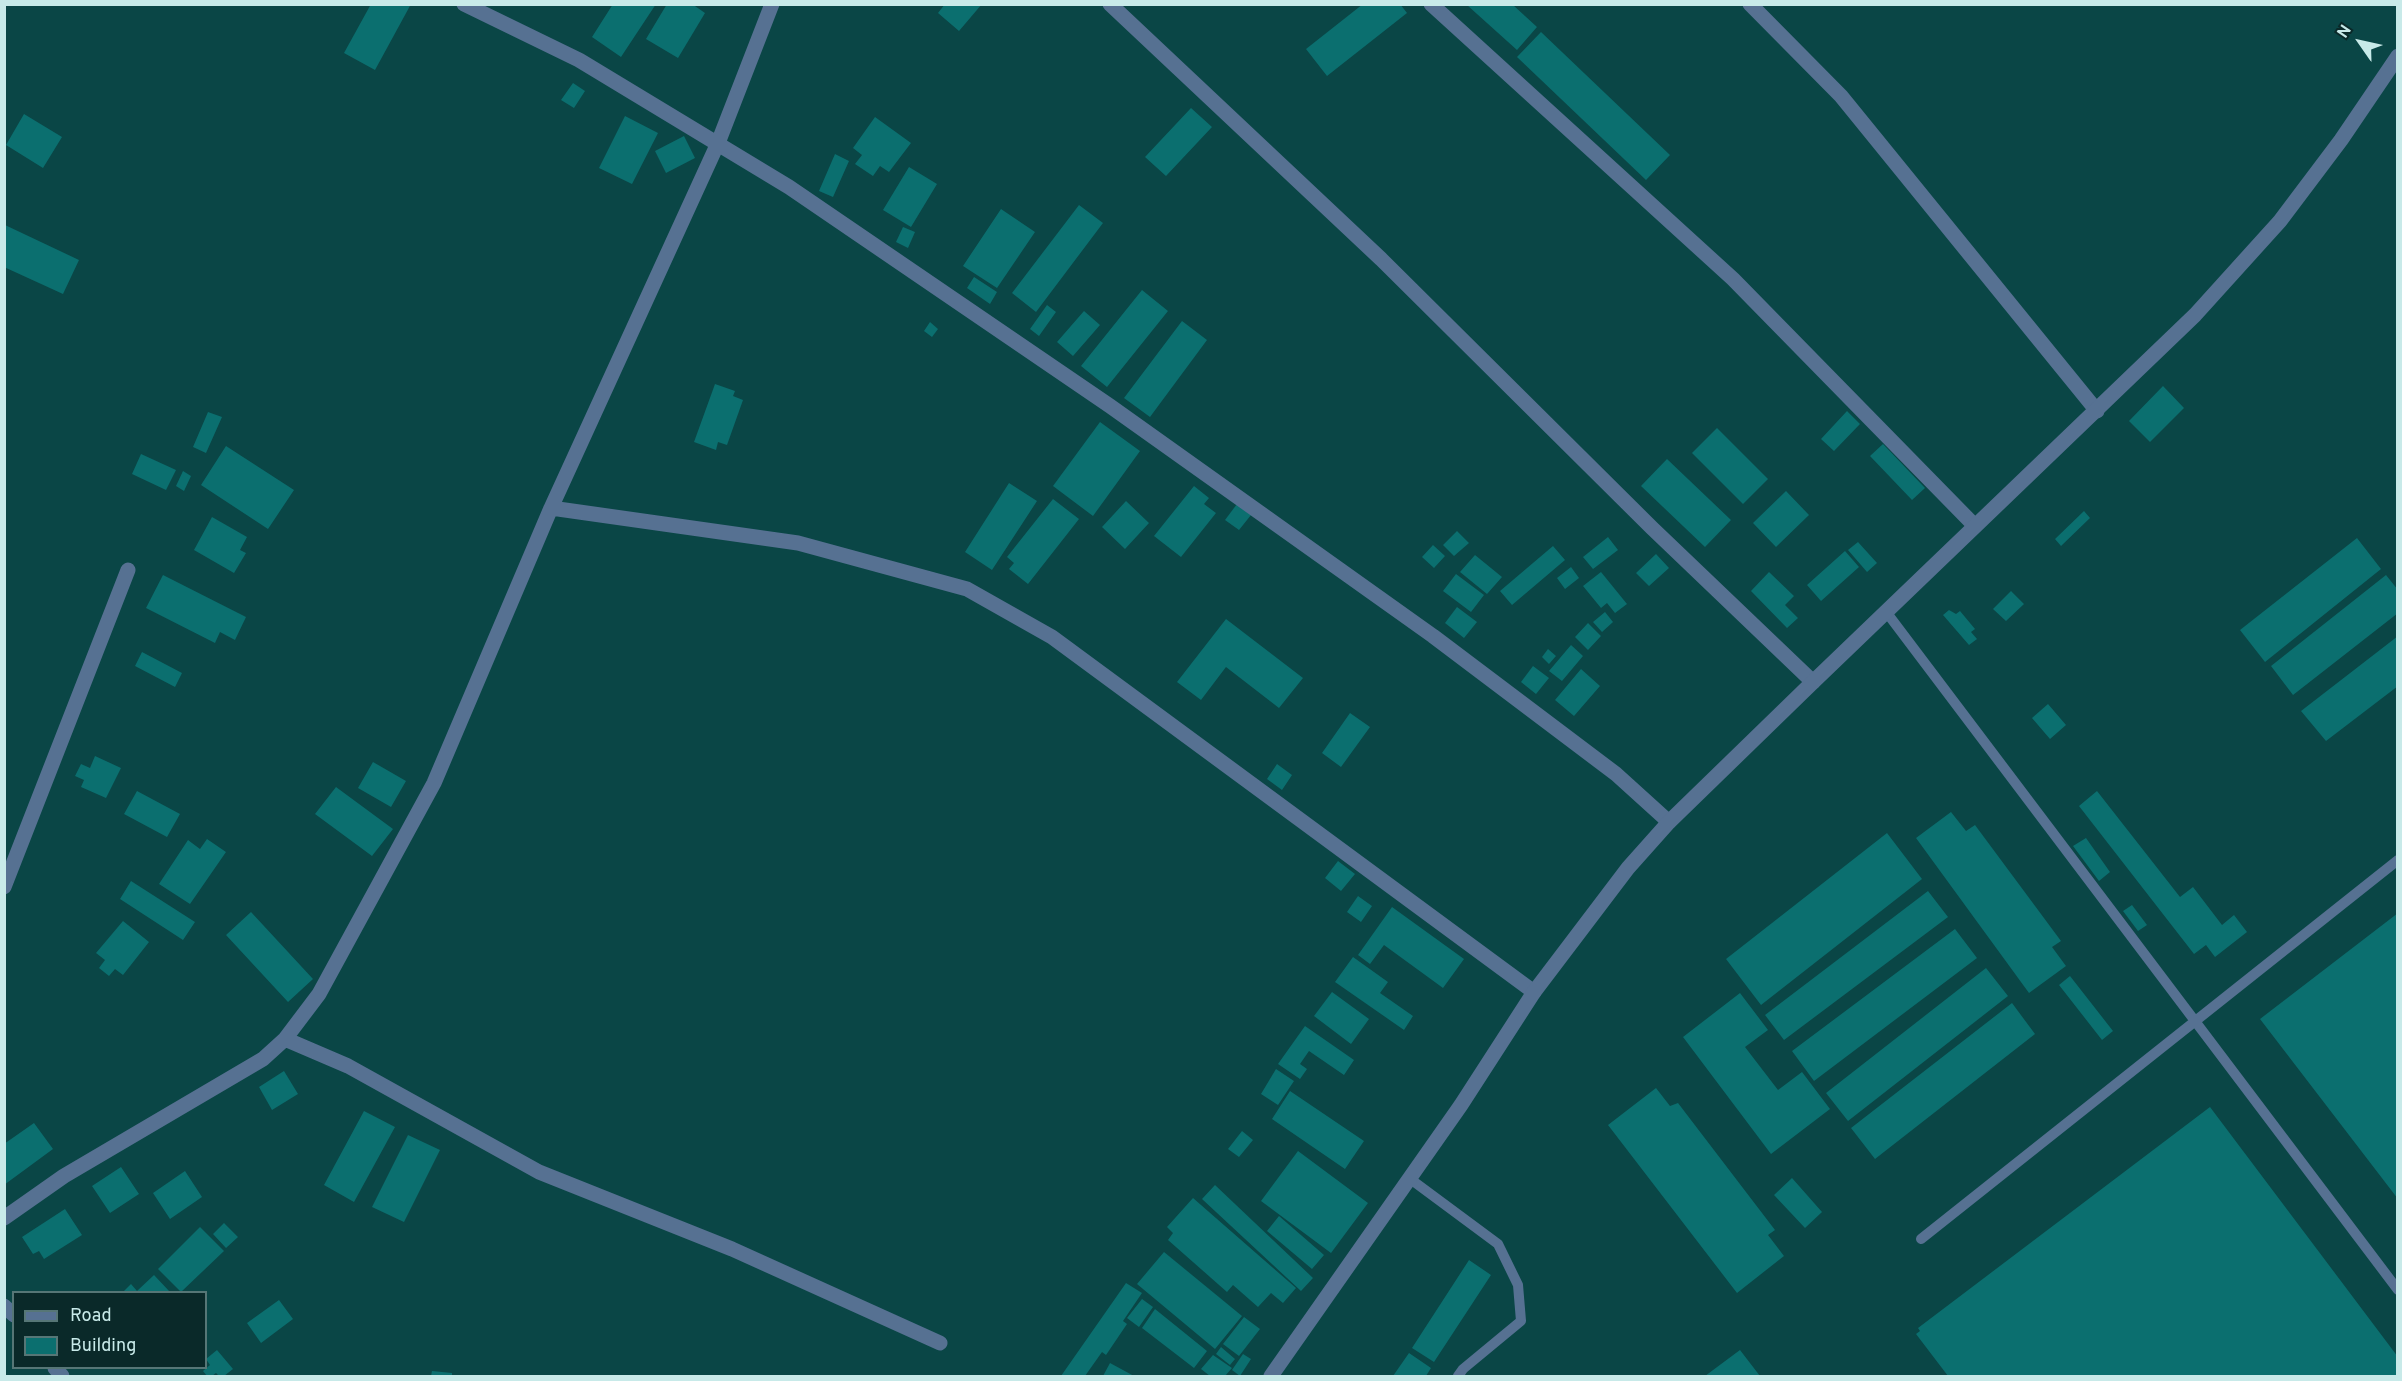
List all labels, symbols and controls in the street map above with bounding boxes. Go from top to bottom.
north arrow [2330,12,2390,72]
text: N [2334,22,2357,42]
legend [12,1291,207,1369]
text: Road [70,1305,112,1328]
text: Building [70,1335,136,1358]

